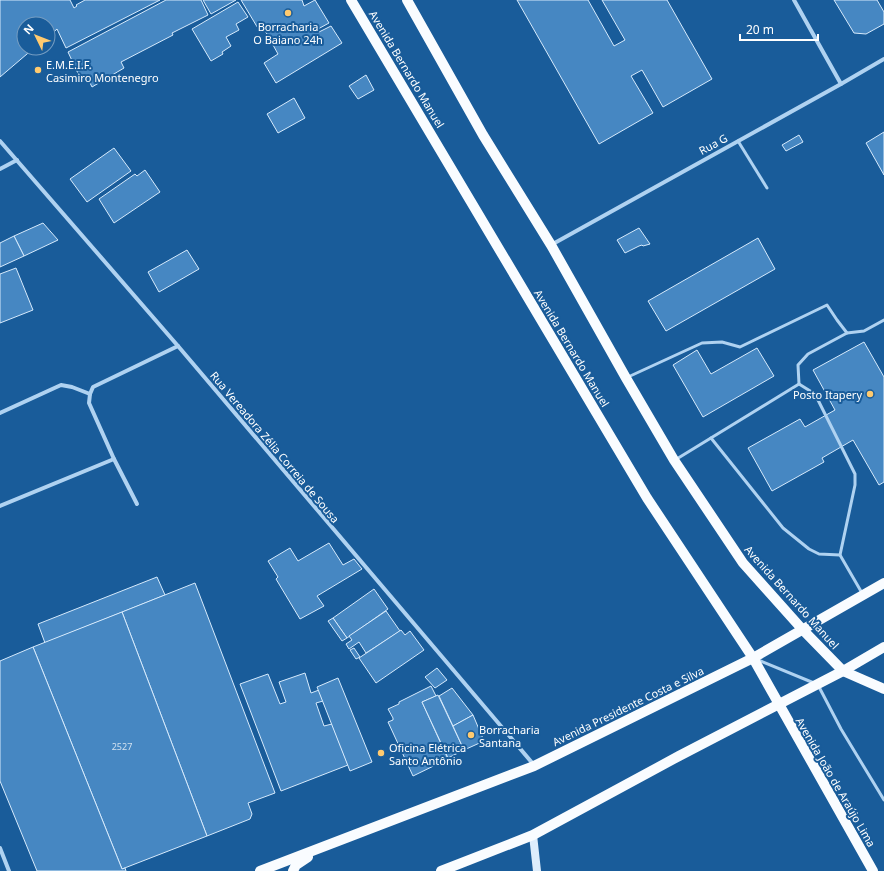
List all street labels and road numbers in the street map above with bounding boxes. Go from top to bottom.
street label: Avenida Bernardo Manuel [366,7,448,131]
street label: Rua G [696,130,730,158]
street label: Avenida Bernardo Manuel [531,286,613,410]
street label: Rua Vereadora Zélia Correia de Sousa [207,368,343,526]
street label: Avenida Bernardo Manuel [741,542,843,652]
street label: Avenida Presidente Costa e Silva [550,663,706,749]
street label: Avenida João de Araújo Lima [793,715,879,849]

